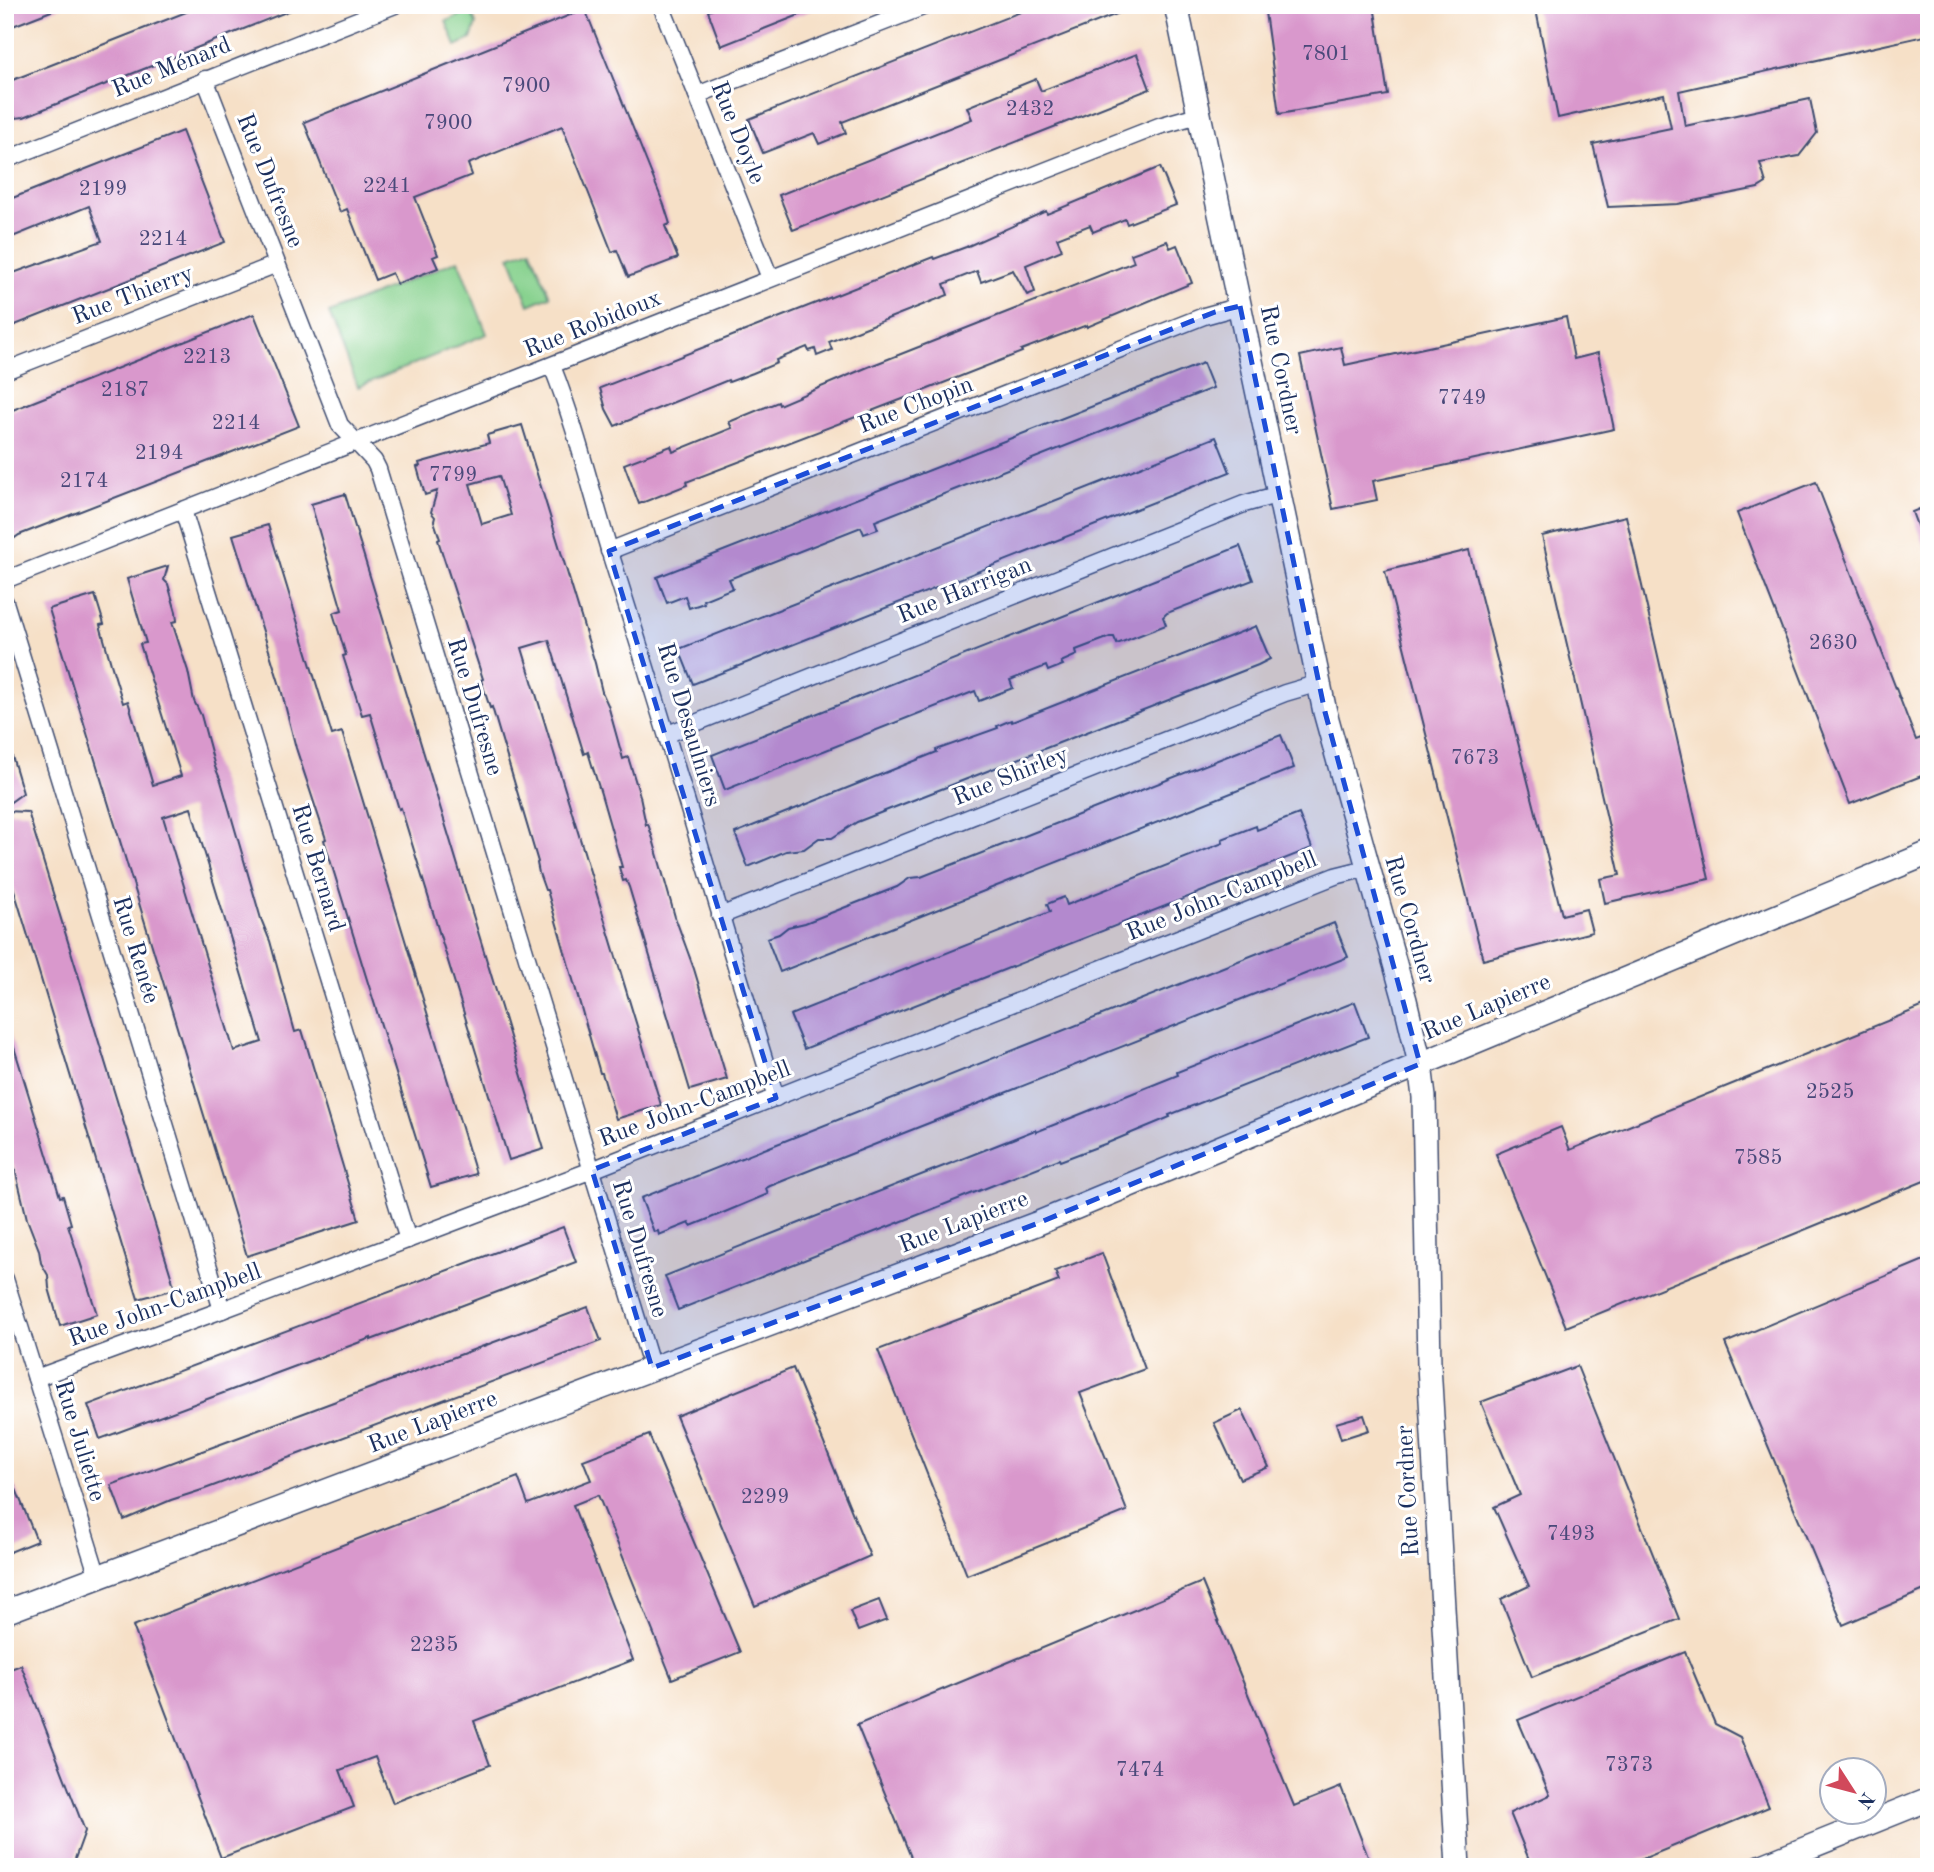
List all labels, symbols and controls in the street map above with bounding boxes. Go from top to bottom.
street label: Rue Ménard [109,33,235,103]
house number: 7801 [1302,44,1350,65]
house number: 7900 [502,76,550,97]
street label: Rue Doyle [706,78,768,188]
house number: 2432 [1006,99,1054,120]
street label: Rue Dufresne [231,110,307,252]
house number: 7900 [424,113,472,134]
house number: 2241 [363,176,411,197]
house number: 2199 [79,179,127,200]
house number: 2214 [139,229,187,250]
street label: Rue Thierry [69,262,197,330]
street label: Rue Robidoux [521,287,665,363]
street label: Rue Cordner [1255,303,1305,437]
house number: 2213 [183,347,231,368]
street label: Rue Chopin [855,373,977,439]
house number: 2187 [101,380,149,401]
house number: 7749 [1438,388,1486,409]
house number: 2214 [212,413,260,434]
house number: 2194 [135,443,183,464]
house number: 7799 [429,465,477,486]
house number: 2174 [60,471,108,492]
street label: Rue Harrigan [894,553,1036,629]
house number: 2630 [1809,633,1857,654]
street label: Rue Dufresne [442,635,506,779]
street label: Rue Desaulniers [652,640,724,810]
street label: Rue Shirley [950,743,1072,811]
house number: 7673 [1451,748,1499,769]
street label: Rue Bernard [286,801,348,935]
street label: Rue John-Campbell [1123,848,1321,946]
street label: Rue Cordner [1379,853,1439,987]
street label: Rue Renée [107,893,163,1007]
street label: Rue Lapierre [1420,970,1554,1046]
street label: Rue John-Campbell [596,1057,794,1153]
house number: 2525 [1806,1082,1854,1103]
house number: 7585 [1734,1148,1782,1169]
street label: Rue Dufresne [607,1177,671,1321]
street label: Rue Lapierre [896,1187,1032,1259]
street label: Rue John-Campbell [65,1260,265,1352]
street label: Rue Juliette [49,1378,109,1504]
street label: Rue Lapierre [365,1387,501,1459]
street label: Rue Cordner [1394,1424,1424,1558]
house number: 2299 [741,1487,789,1508]
house number: 7493 [1547,1524,1595,1545]
house number: 2235 [410,1635,458,1656]
house number: 7373 [1605,1755,1653,1776]
north arrow [1818,1756,1888,1826]
house number: 7474 [1116,1760,1164,1781]
text: N [1852,1788,1877,1811]

